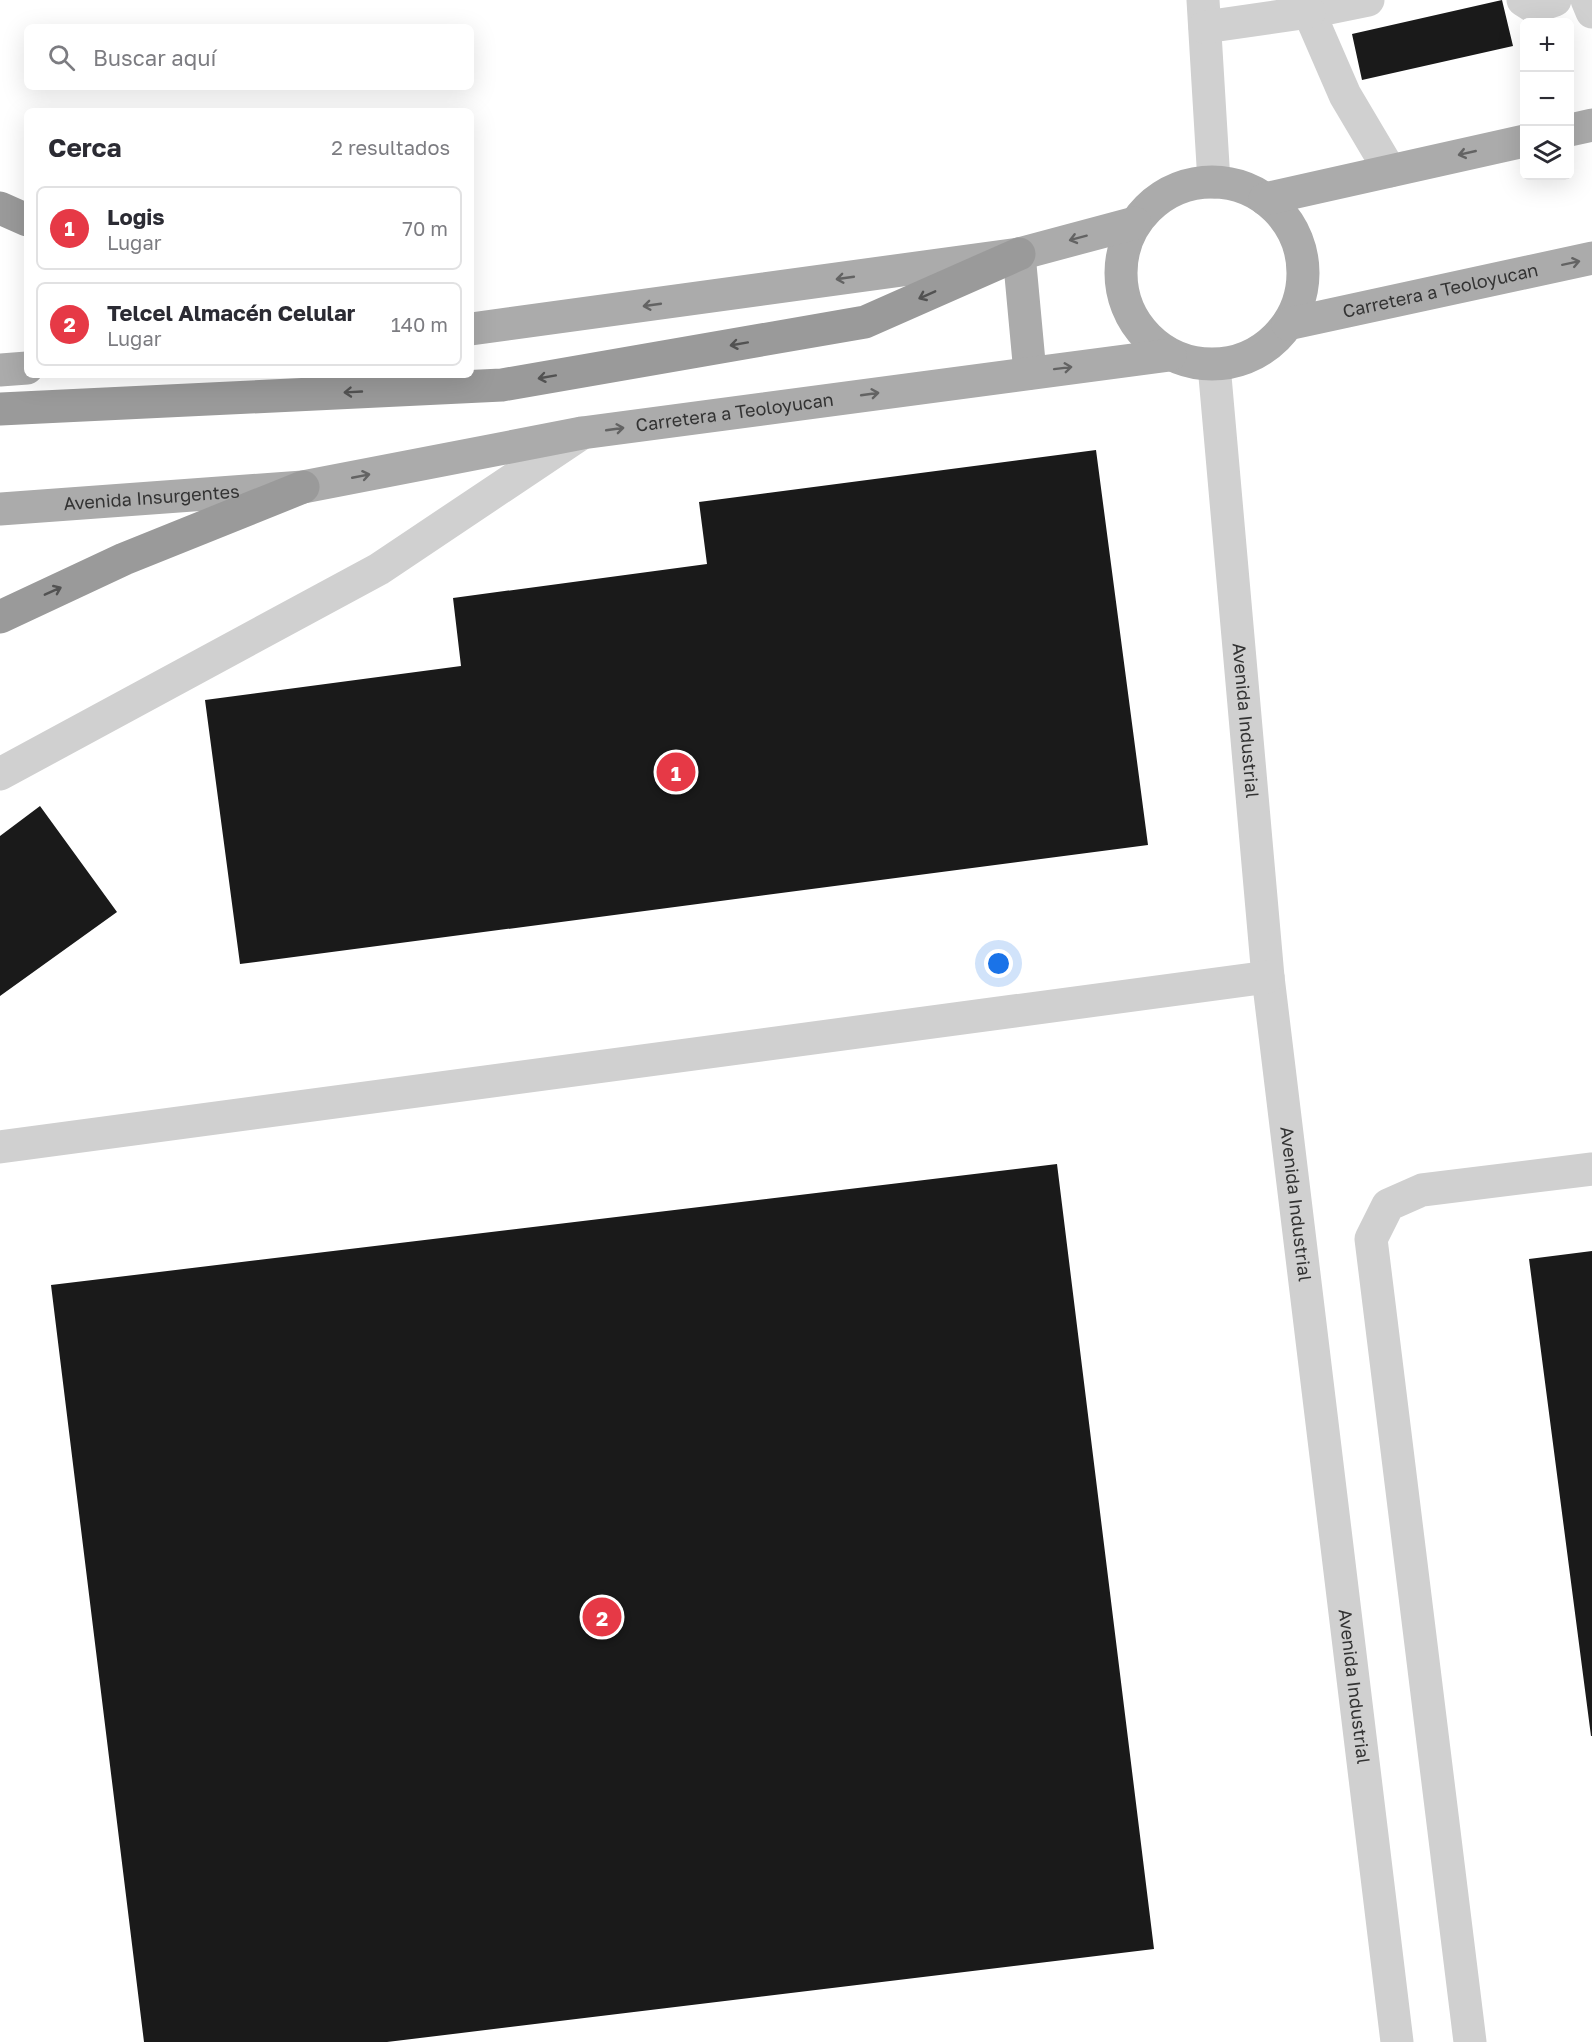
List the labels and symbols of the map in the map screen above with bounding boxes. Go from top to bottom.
one-way arrow [1458,148,1477,160]
one-way arrow [1069,233,1088,245]
one-way arrow [1561,257,1580,268]
street label: Carretera a Teoloyucan [1340,258,1540,322]
one-way arrow [835,273,855,284]
one-way arrow [918,290,936,301]
one-way arrow [642,299,662,310]
one-way arrow [730,339,750,350]
one-way arrow [1053,363,1073,374]
one-way arrow [538,372,557,383]
one-way arrow [343,387,363,398]
street label: Carretera a Teoloyucan [634,388,835,436]
one-way arrow [860,389,880,400]
one-way arrow [604,423,624,434]
one-way arrow [351,470,370,481]
street label: Avenida Insurgentes [63,480,240,514]
one-way arrow [43,585,61,597]
street label: Avenida Industrial [1229,642,1264,799]
pin: 1 [656,750,696,794]
your location [984,949,1013,978]
street label: Avenida Industrial [1276,1125,1317,1283]
pin: 2 [582,1594,622,1640]
street label: Avenida Industrial [1335,1608,1375,1765]

